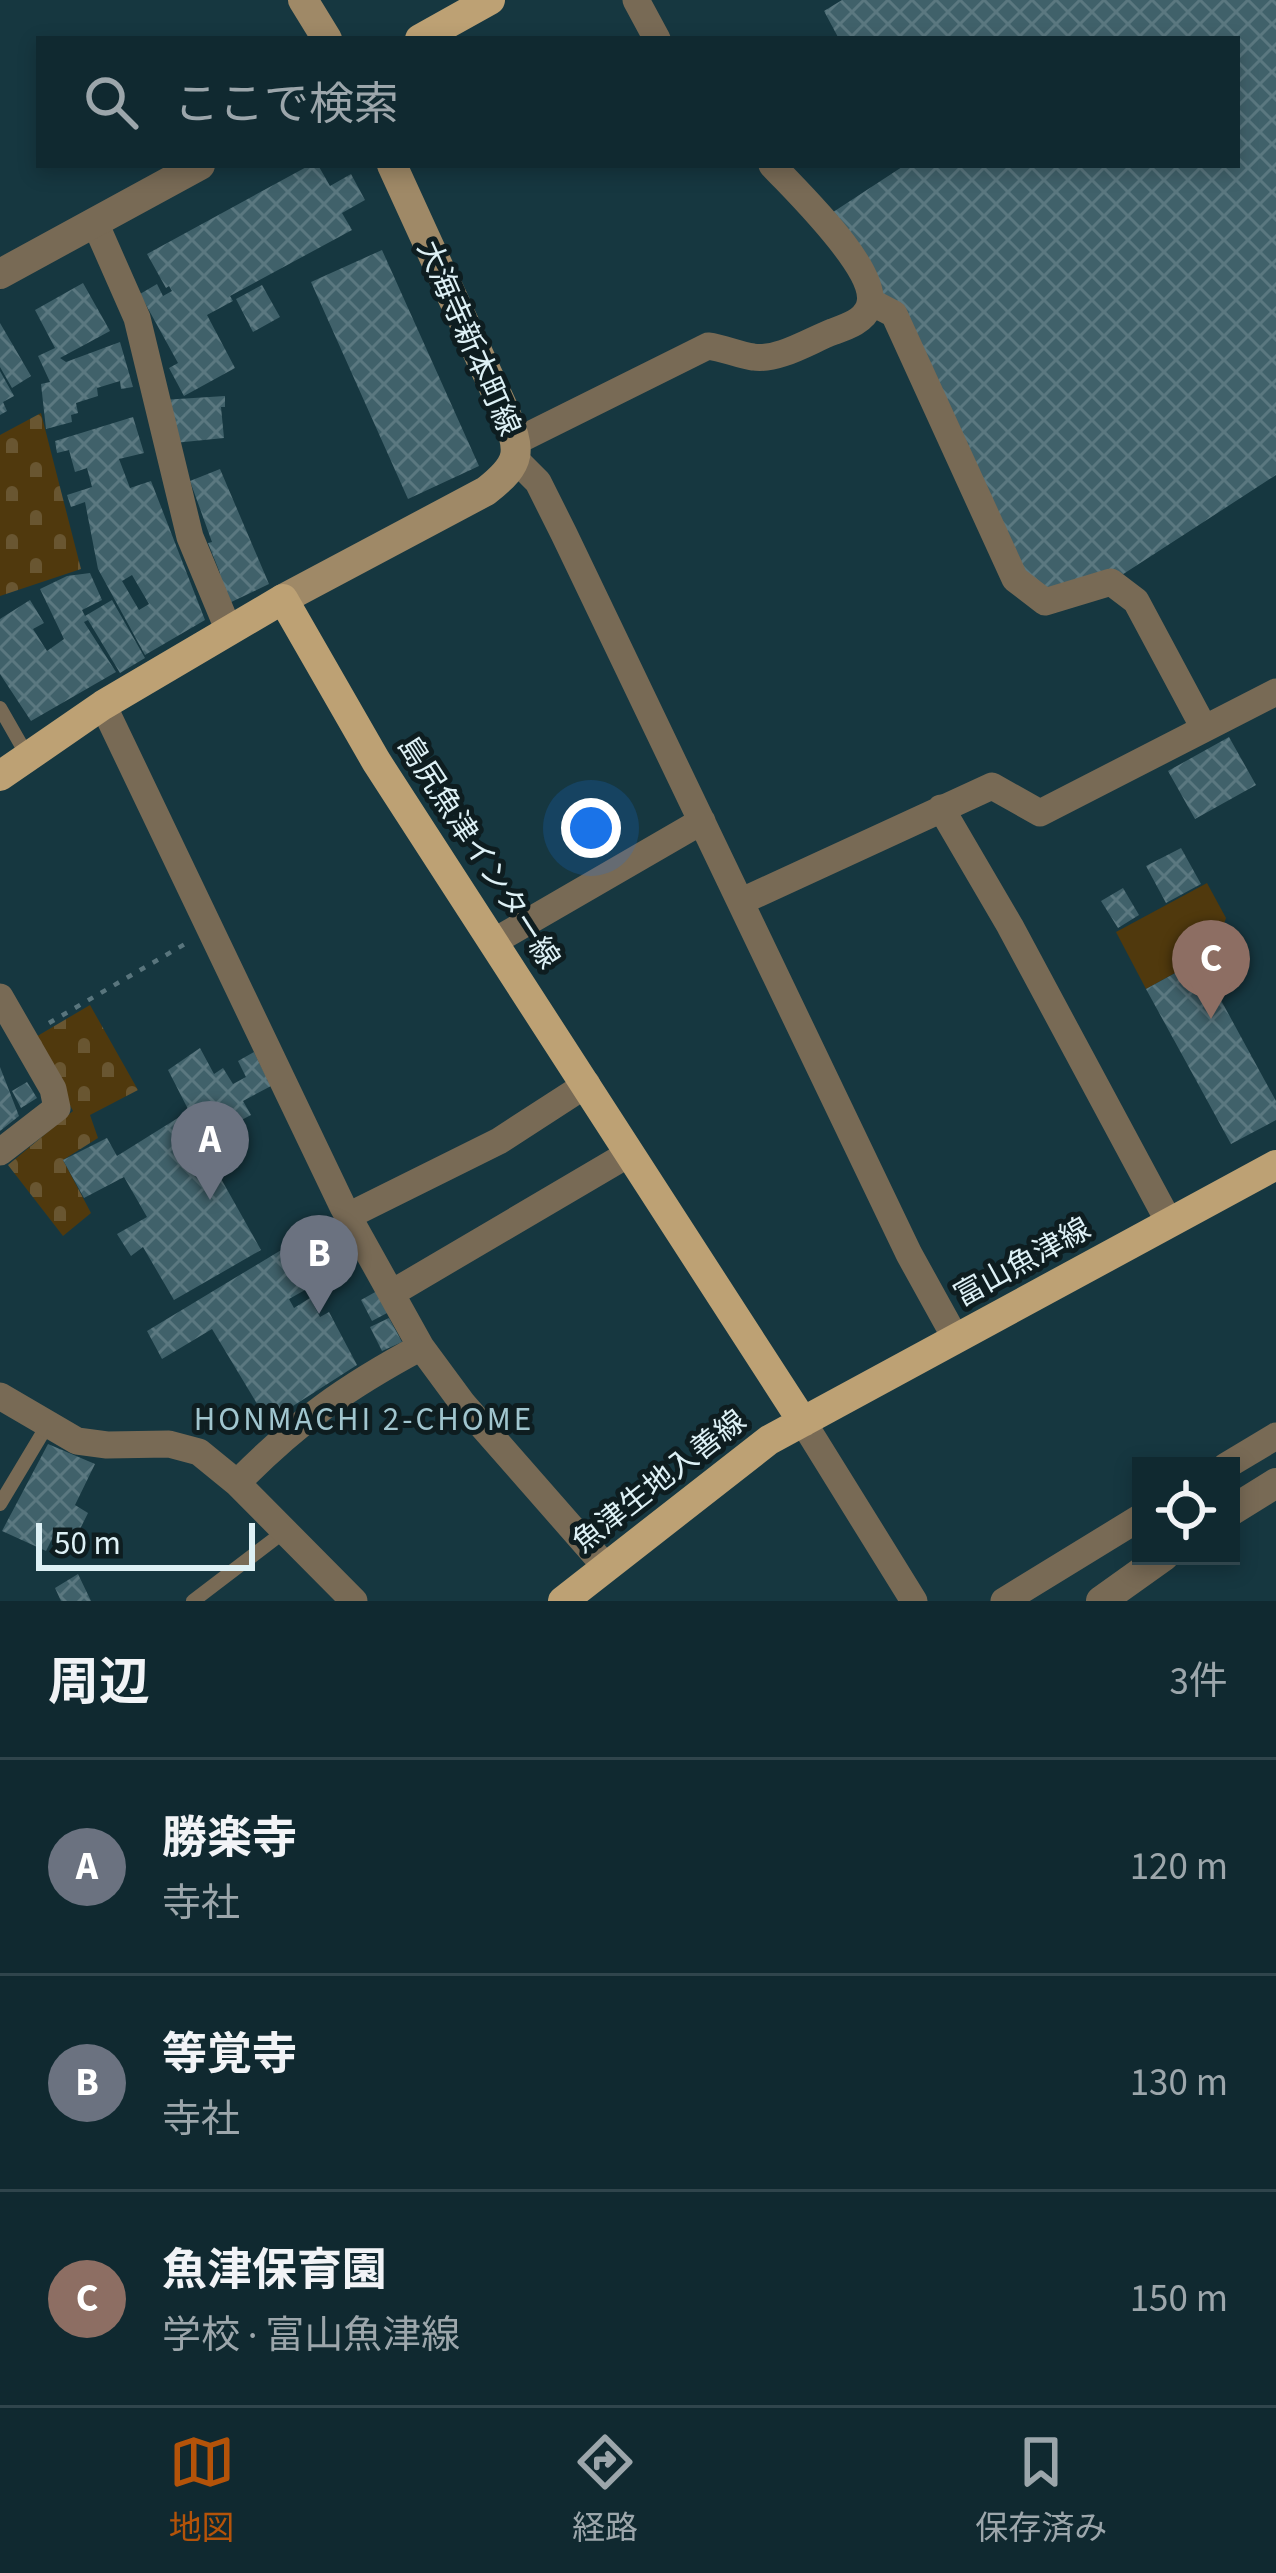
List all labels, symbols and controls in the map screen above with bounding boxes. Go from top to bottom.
search box [36,36,1240,168]
icon: search [78,69,144,135]
text: ここで検索 [174,73,399,137]
street label: 大海寺新本町線 [406,234,531,443]
street label: 島尻魚津インター線 [387,727,570,977]
your location [561,798,621,858]
pin: C [1172,920,1250,1019]
pin: A [171,1101,249,1200]
street label: 富山魚津線 [946,1207,1098,1318]
pin: B [280,1215,358,1314]
district label: HONMACHI 2-CHOME [194,1396,534,1443]
street label: 魚津生地入善線 [563,1400,755,1563]
map controls [1132,1457,1240,1565]
button: locate [1132,1457,1240,1565]
scale bar [36,1517,255,1570]
text: 50 m [54,1520,121,1567]
text: 周辺 [48,1647,150,1719]
text: 3件 [1170,1654,1228,1710]
text: 勝楽寺 [162,1807,297,1871]
text: A [76,1839,98,1895]
text: 120 m [1130,1839,1228,1895]
text: 寺社 [162,1876,240,1932]
text: 等覚寺 [162,2023,297,2087]
text: B [75,2055,99,2111]
text: 130 m [1130,2055,1228,2111]
text: 寺社 [162,2092,240,2148]
text: 魚津保育園 [162,2239,387,2303]
text: C [76,2271,98,2327]
text: 150 m [1130,2271,1228,2327]
text: 学校 · 富山魚津線 [162,2308,460,2364]
tab: 地図 [169,2429,235,2552]
tab: 経路 [572,2429,638,2552]
tab: 保存済み [975,2429,1107,2552]

